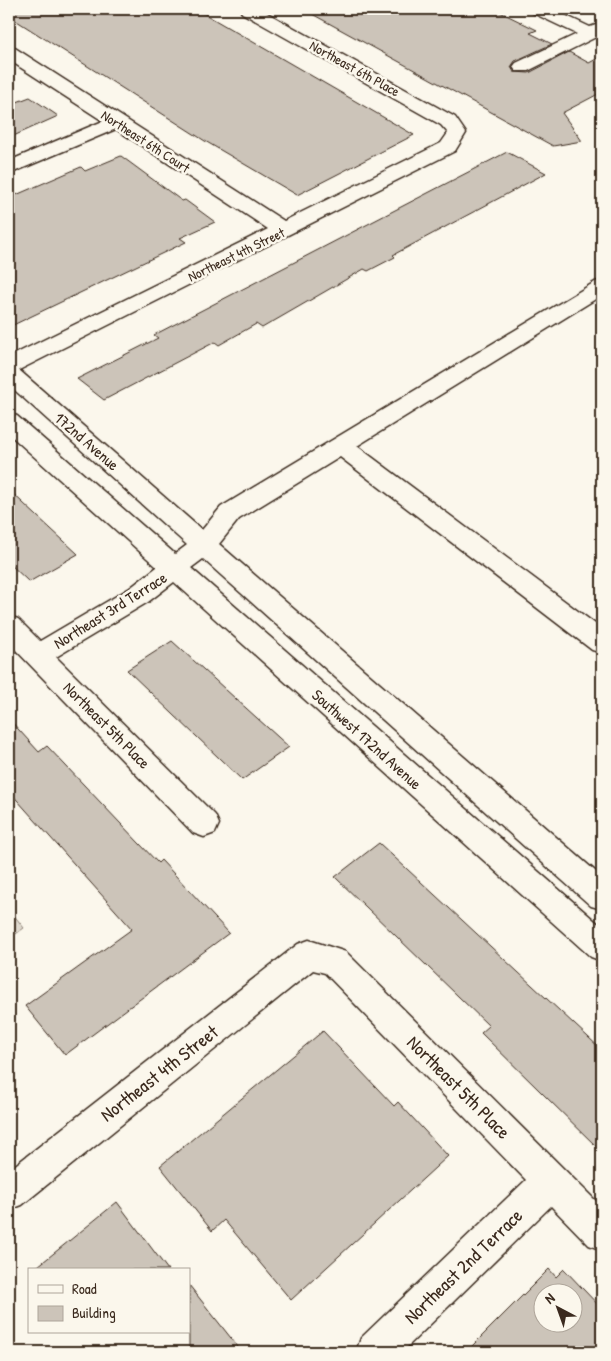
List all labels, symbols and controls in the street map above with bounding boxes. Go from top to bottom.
street label: Northeast 6th Place [307,35,404,101]
street label: Northeast 6th Court [98,105,194,177]
street label: Northeast 4th Street [184,222,288,286]
street label: 172nd Avenue [50,407,124,476]
street label: Northeast 3rd Terrace [49,566,171,654]
street label: Northeast 5th Place [59,677,156,774]
street label: Southwest 172nd Avenue [307,684,427,795]
street label: Northeast 4th Street [95,1018,224,1127]
street label: Northeast 5th Place [402,1030,517,1145]
street label: Northeast 2nd Terrace [398,1202,528,1329]
legend [28,1268,190,1334]
text: Road [72,1278,97,1299]
north arrow [534,1284,584,1334]
text: N [540,1288,559,1307]
text: Building [72,1302,116,1323]

